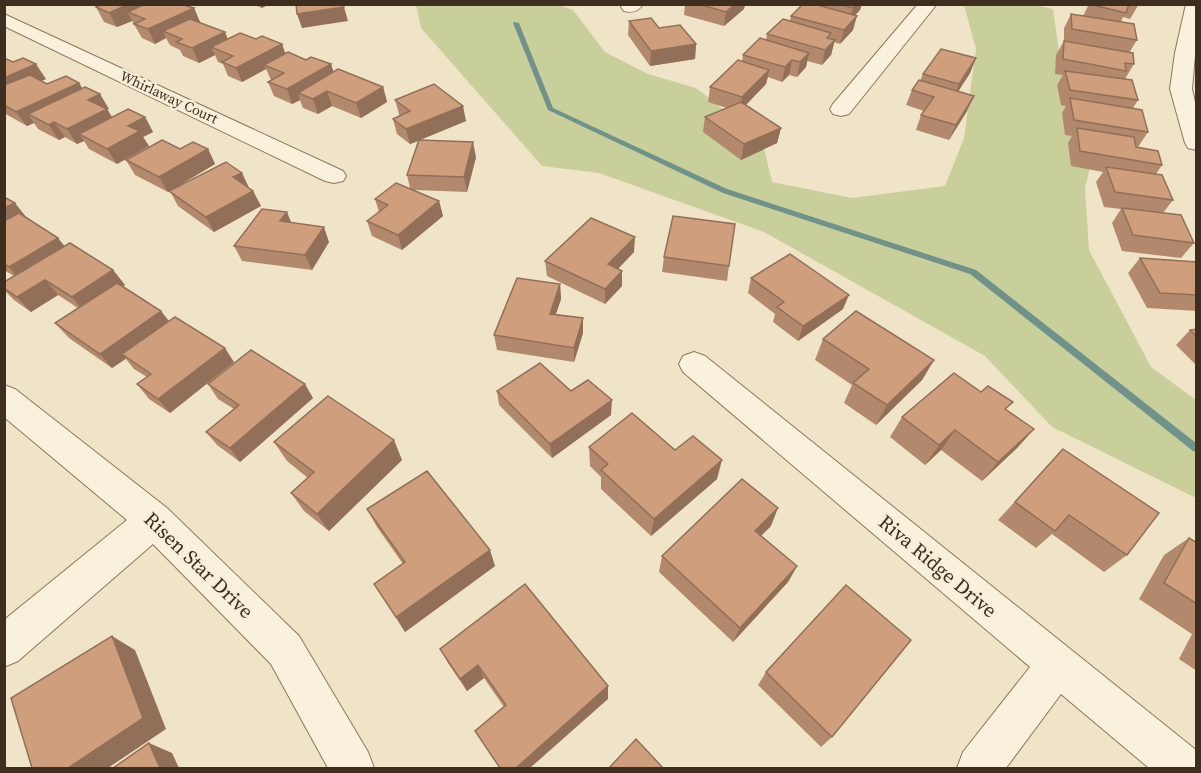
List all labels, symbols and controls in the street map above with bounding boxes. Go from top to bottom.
street label: Whirlaway Court [117,66,222,129]
street label: Risen Star Drive [138,505,260,625]
street label: Riva Ridge Drive [873,508,1003,624]

